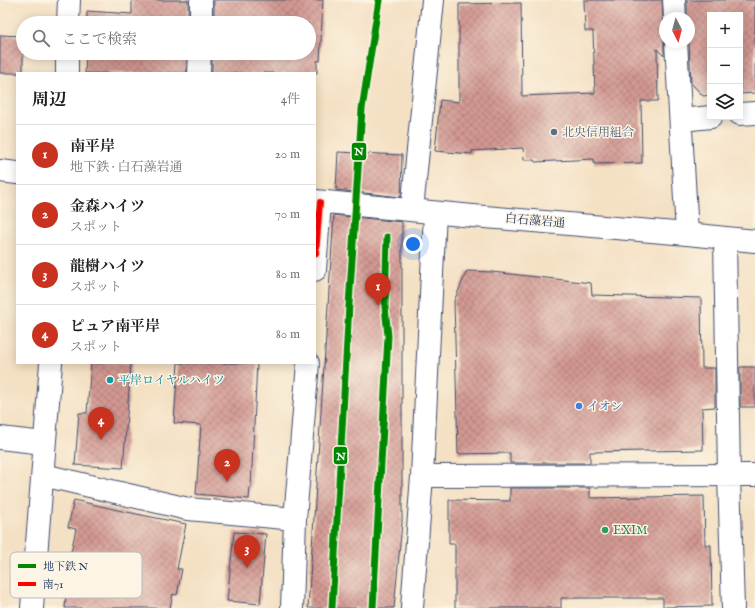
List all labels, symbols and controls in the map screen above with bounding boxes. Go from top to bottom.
north arrow [659,12,695,48]
map controls [707,12,743,120]
button: + [707,12,743,48]
search box [16,16,316,60]
icon: search [30,27,52,49]
text: ここで検索 [62,30,137,49]
button: − [707,48,743,84]
button: layers [707,84,743,120]
text: 周辺 [32,90,66,111]
text: 4件 [281,91,300,108]
place label: 北央信用組合 [562,125,634,140]
marker: 北央信用組合 [549,127,559,137]
text: 南平岸 [70,137,115,156]
line badge: N [351,142,367,161]
text: N [353,145,364,159]
text: 1 [43,146,47,163]
text: 20 m [275,146,300,163]
text: 地下鉄 · 白石藻岩通 [70,159,183,176]
text: 金森ハイツ [70,197,145,216]
text: 2 [42,206,48,223]
text: 70 m [275,206,300,223]
street label: 白石藻岩通 [504,211,566,231]
text: スポット [70,219,122,236]
your location [403,234,423,254]
text: 龍樹ハイツ [70,257,145,276]
text: 3 [43,266,47,283]
text: 80 m [276,266,300,283]
pin: 1 [365,273,391,306]
text: スポット [70,279,122,296]
text: ピュア南平岸 [70,317,160,336]
text: 4 [42,326,48,343]
text: 80 m [276,326,300,343]
text: スポット [70,339,122,356]
place label: 平岸ロイヤルハイツ [118,373,225,388]
marker: 平岸ロイヤルハイツ [105,375,115,385]
place label: イオン [587,399,623,414]
marker: イオン [574,401,584,411]
pin: 4 [88,407,114,440]
line badge: N [333,446,348,465]
pin: 2 [214,449,240,482]
text: N [335,450,346,464]
place label: EXIM [613,523,647,538]
marker: EXIM [600,525,610,535]
pin: 3 [234,535,260,568]
legend [10,552,142,598]
text: 地下鉄 N [43,560,88,574]
text: 南71 [43,578,63,592]

